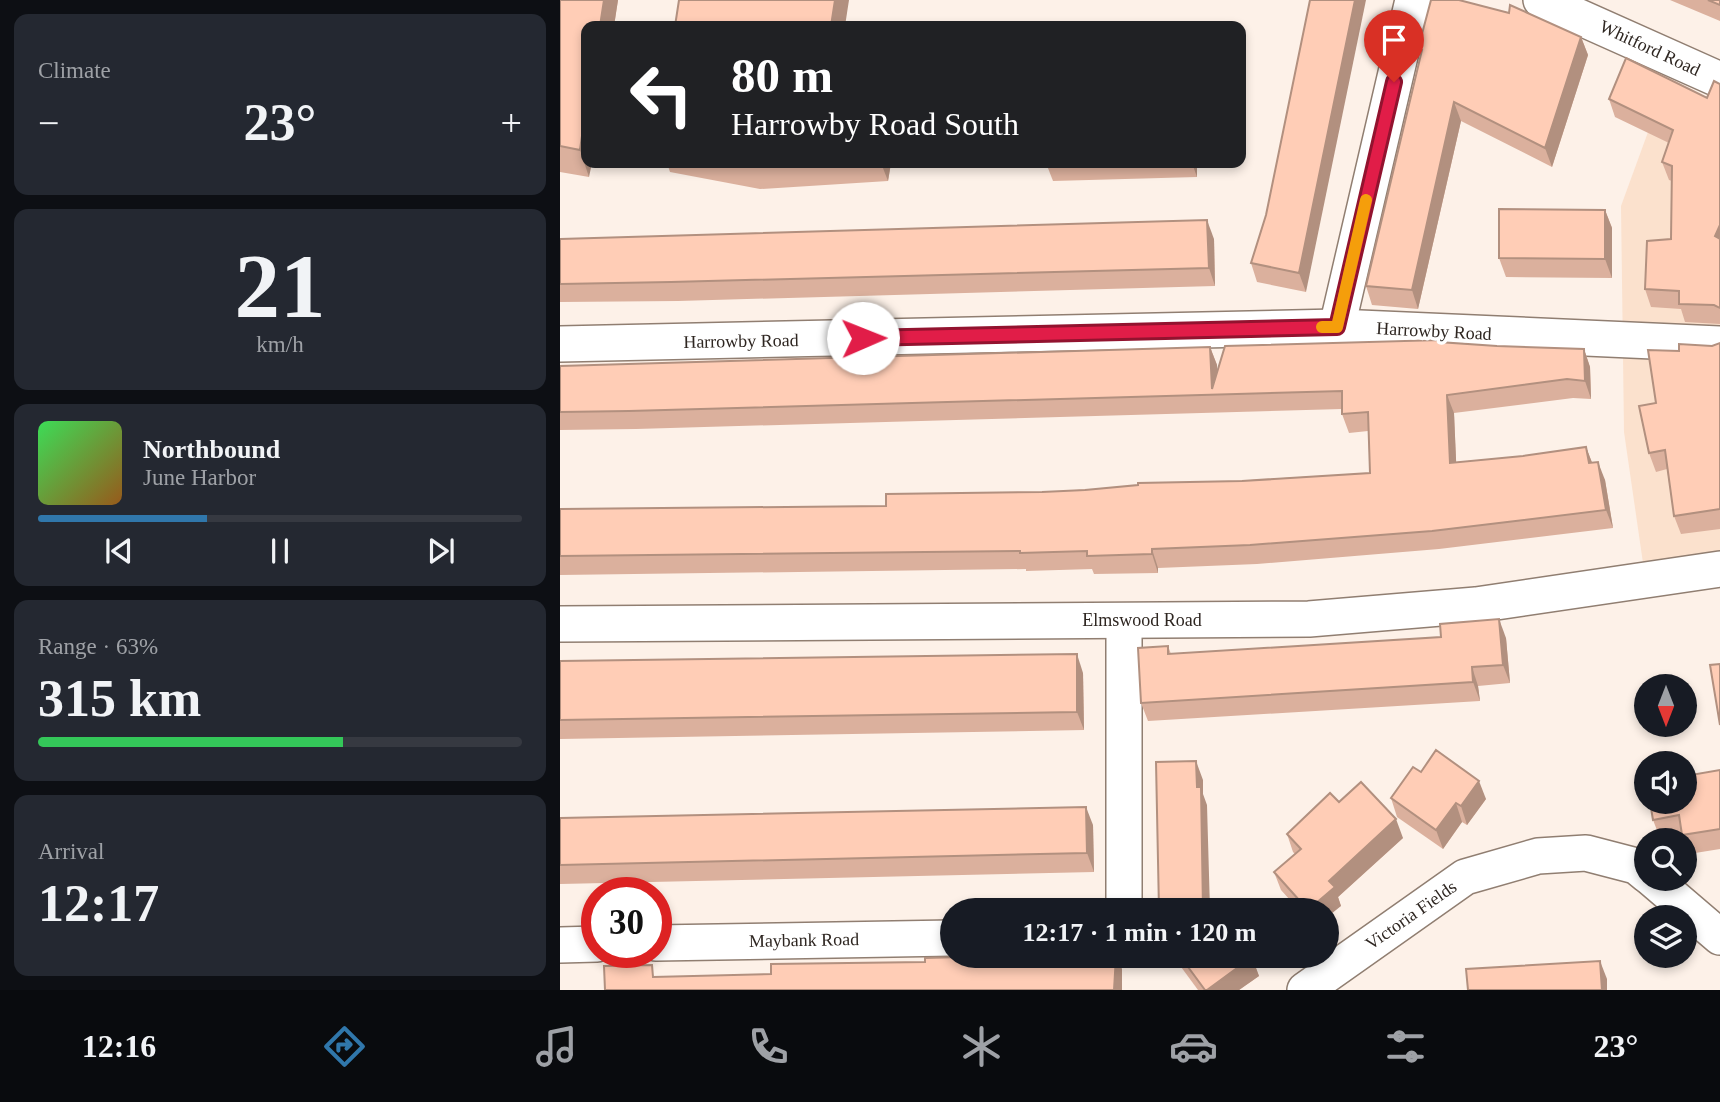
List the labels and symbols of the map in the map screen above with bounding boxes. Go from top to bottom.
pin [1364,10,1424,82]
street label: Whitford Road [1597,16,1703,80]
position arrow [826,301,900,375]
street label: Harrowby Road [1376,318,1492,344]
street label: Harrowby Road [683,330,799,352]
street label: Elmswood Road [1082,610,1202,630]
north arrow [1634,674,1698,737]
street label: Victoria Fields [1362,876,1460,954]
speed limit sign: 30 [581,877,672,968]
street label: Maybank Road [749,929,859,951]

